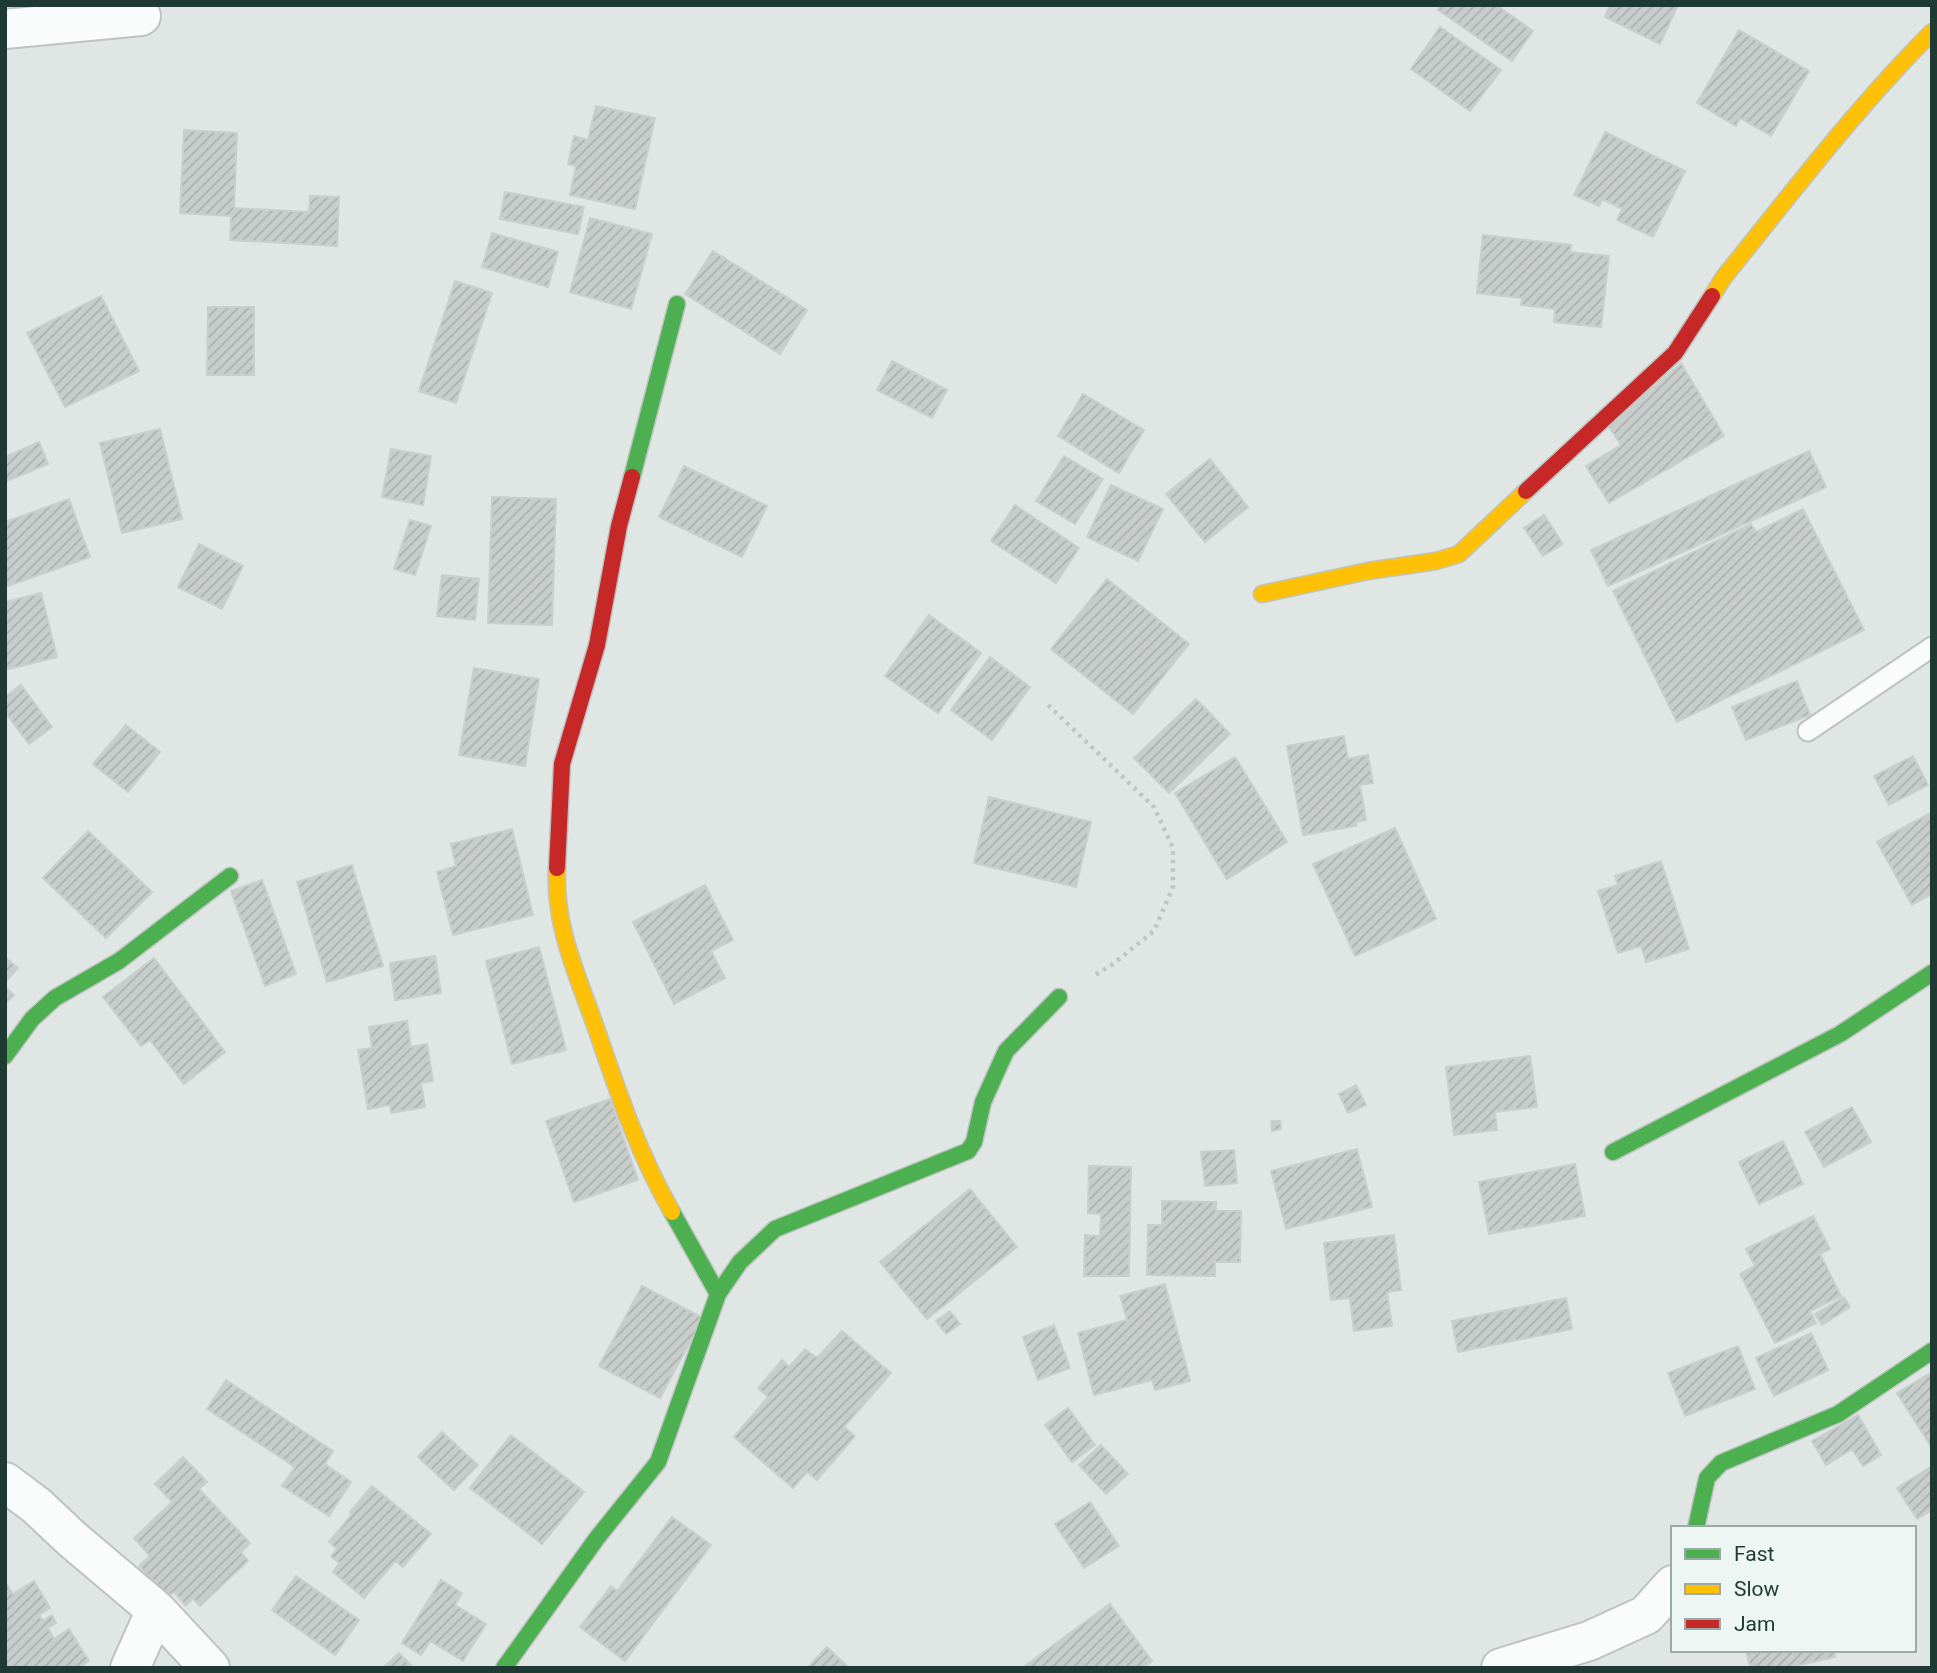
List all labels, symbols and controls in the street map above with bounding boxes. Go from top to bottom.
legend [1671,1526,1916,1652]
text: Fast [1734,1542,1775,1566]
text: Slow [1734,1577,1780,1601]
text: Jam [1734,1612,1775,1636]

